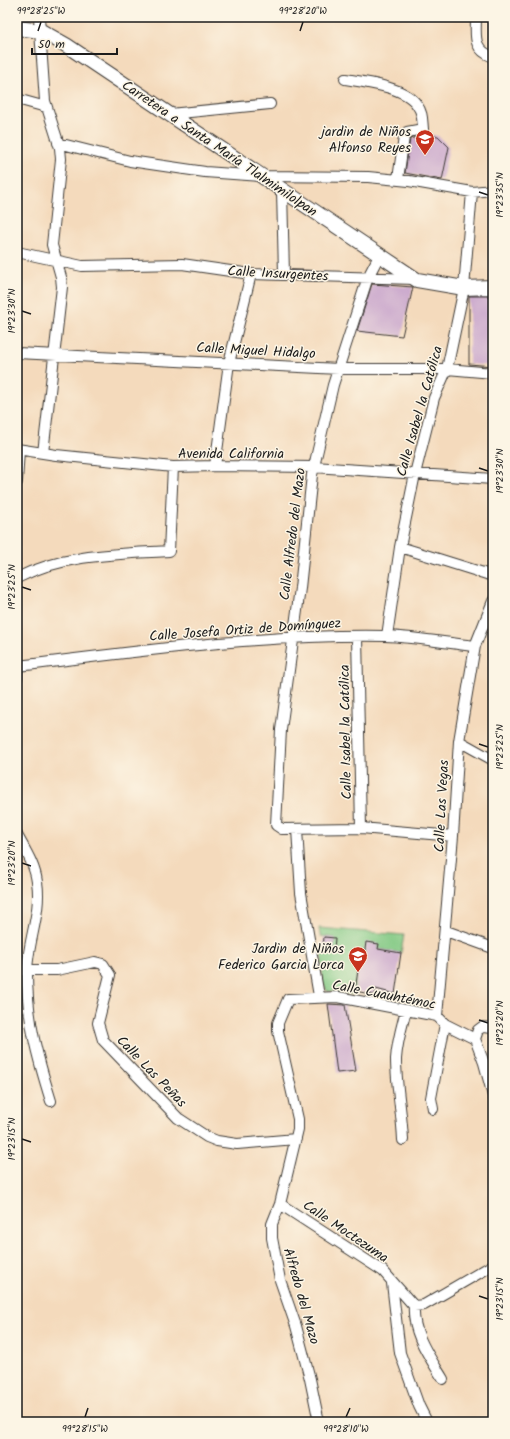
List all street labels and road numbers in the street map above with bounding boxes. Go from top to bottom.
street label: Carretera a Santa María Tlalmimilolpan [117,75,322,223]
street label: Calle Insurgentes [227,260,329,288]
street label: Calle Miguel Hidalgo [196,337,316,365]
street label: Calle Isabel la Católica [391,343,449,479]
street label: Avenida California [178,443,284,465]
street label: Calle Alfredo del Mazo [274,467,312,602]
street label: Calle Josefa Ortiz de Domínguez [148,612,342,648]
street label: Calle Isabel la Católica [334,664,358,800]
street label: Calle Las Vegas [429,759,455,853]
street label: Calle Cuauhtémoc [330,974,437,1016]
street label: Calle Las Peñas [111,1030,192,1113]
street label: Calle Moctezuma [298,1195,393,1269]
street label: Alfredo del Mazo [277,1245,325,1347]

